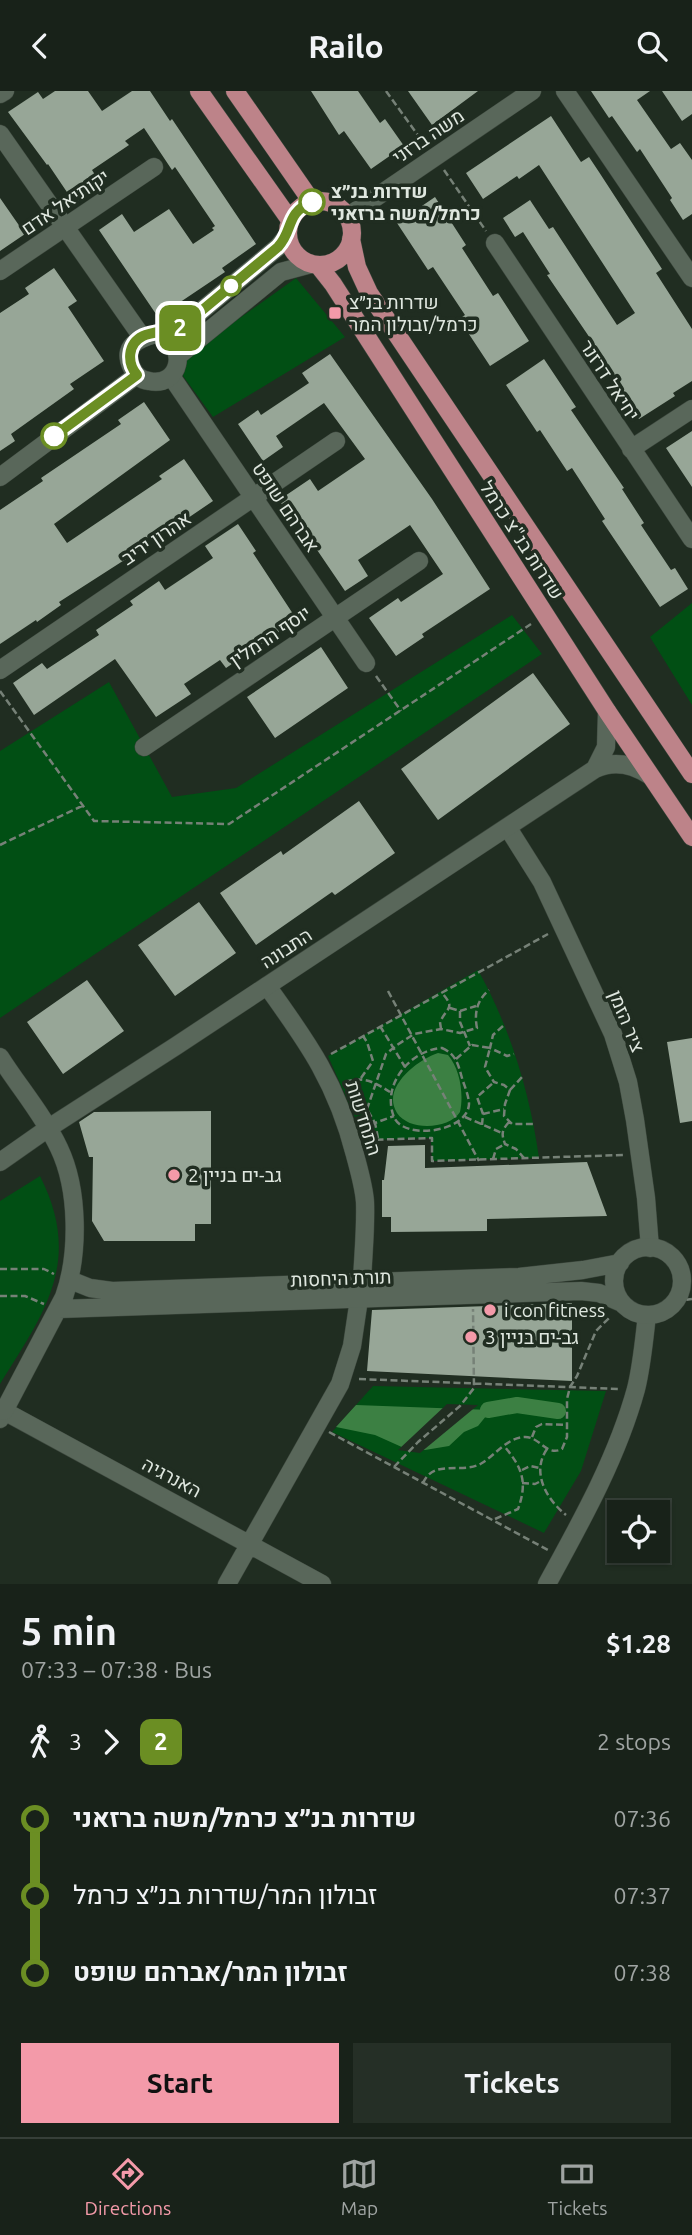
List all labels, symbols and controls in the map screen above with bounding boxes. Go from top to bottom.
icon: back [21,27,59,65]
icon: search [633,27,671,65]
text: Railo [308,28,384,64]
street label: משה ברזני [388,104,468,168]
street label: יקותיאל אדם [17,165,113,239]
place label: שדרות בנ״צ כרמל/משה ברזאני [331,180,481,224]
marker: שדרות בנ״צ כרמל/משה ברזאני [299,189,325,215]
unlabelled marker [221,276,241,296]
place label: שדרות בנ״צ כרמל/זבולון המר [349,291,477,335]
line badge: 2 [157,305,203,351]
marker: שדרות בנ״צ כרמל/זבולון המר [327,305,343,321]
text: 2 [173,314,187,341]
street label: יחיאל דרזנר [576,336,644,424]
unlabelled marker [41,423,67,449]
street label: אברהם שופט [248,458,324,556]
street label: שדרות בנ"צ כרמל [476,477,568,603]
street label: אהרון יריב [117,507,195,569]
street label: יוסף הרמלין [225,601,315,671]
street label: התבונה [256,923,316,973]
street label: ציר הזמן [605,987,649,1055]
street label: התחדשות [342,1078,386,1158]
place label: גב-ים בניין 2 [188,1164,282,1186]
marker: גב-ים בניין 2 [166,1167,182,1183]
street label: תורת היחסות [290,1265,392,1291]
place label: i con fitness [504,1299,605,1321]
marker: i con fitness [482,1302,498,1318]
place label: גב-ים בניין 3 [485,1326,579,1348]
marker: גב-ים בניין 3 [463,1329,479,1345]
street label: האנרגיה [139,1452,205,1502]
map controls [607,1500,670,1563]
button: locate [607,1500,670,1563]
text: 5 min [21,1610,117,1652]
text: $1.28 [606,1629,671,1658]
text: 07:33 – 07:38 · Bus [21,1657,212,1682]
icon: walk [21,1723,59,1761]
icon: forward [92,1723,130,1761]
text: 2 [154,1728,168,1755]
text: 3 [69,1729,82,1754]
text: 2 stops [597,1729,671,1754]
text: שדרות בנ״צ כרמל/משה ברזאני [73,1803,416,1832]
text: 07:36 [613,1806,671,1831]
text: זבולון המר/שדרות בנ״צ כרמל [73,1880,377,1909]
text: 07:37 [613,1883,671,1908]
text: זבולון המר/אברהם שופט [73,1957,347,1986]
text: 07:38 [613,1960,671,1985]
button: Start [21,2043,339,2123]
button: Tickets [353,2043,671,2123]
tab: Directions [85,2155,171,2219]
tab: Map [340,2155,378,2219]
tab: Tickets [548,2155,607,2219]

